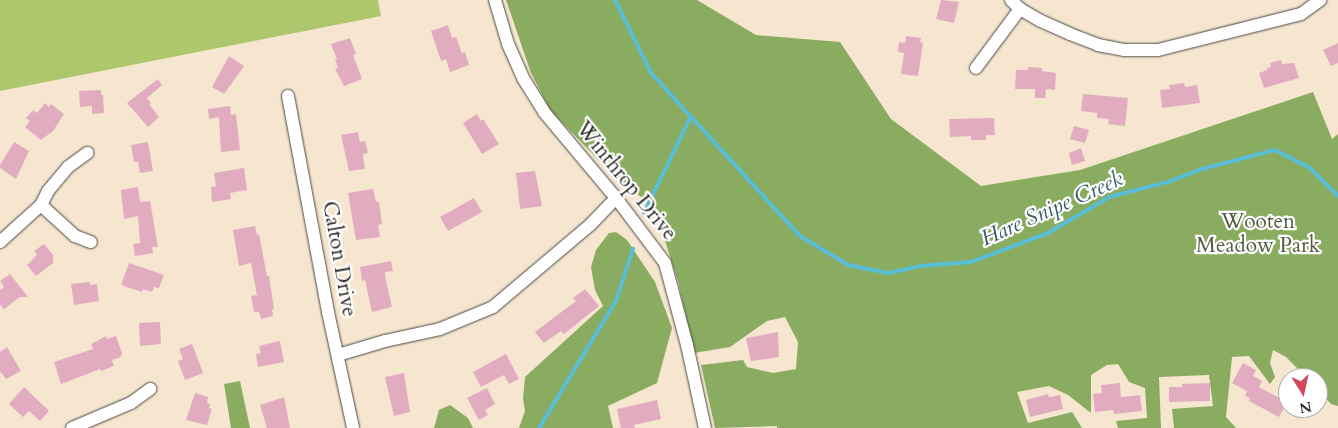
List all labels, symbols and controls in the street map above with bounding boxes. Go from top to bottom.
street label: Winthrop Drive [570,116,682,246]
water label: Hare Snipe Creek [977,166,1127,252]
street label: Calton Drive [316,199,362,319]
park label: Wooten Meadow Park [1196,209,1320,259]
north arrow [1278,368,1328,418]
text: N [1298,397,1313,418]

